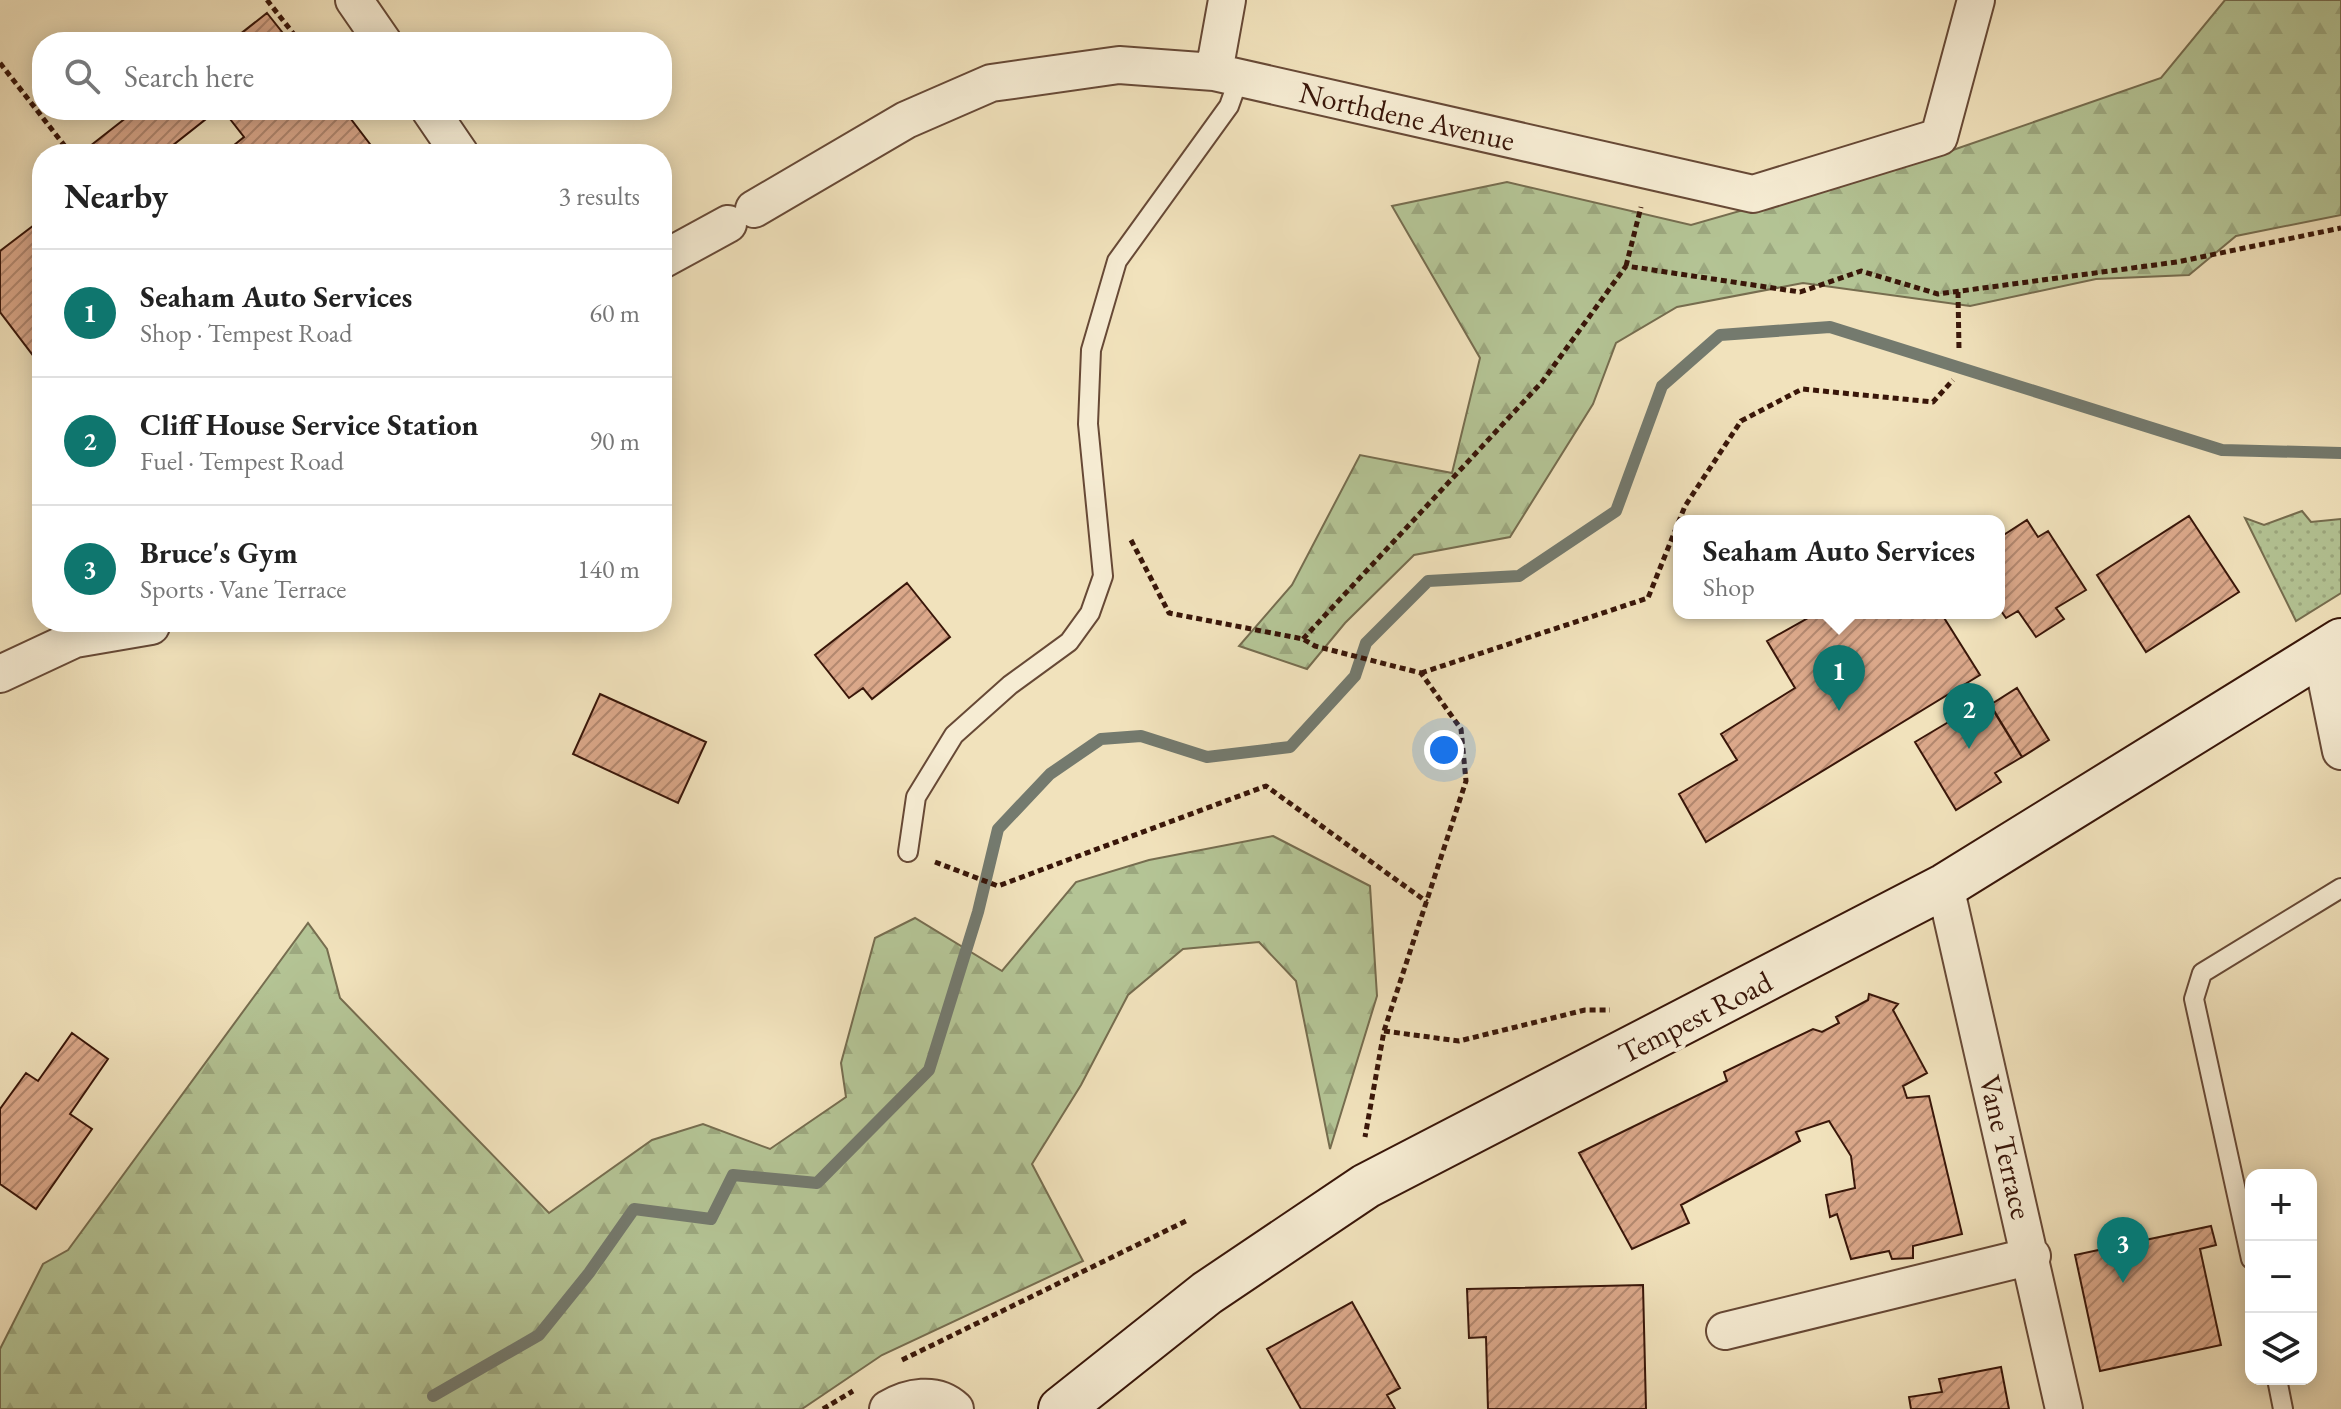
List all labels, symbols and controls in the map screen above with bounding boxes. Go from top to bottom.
search box [32,32,672,120]
icon: search [60,54,104,98]
text: Search here [124,57,254,96]
street label: Northdene Avenue [1295,72,1519,160]
text: Nearby [64,174,168,218]
text: 3 results [559,179,640,213]
text: Seaham Auto Services [140,277,412,316]
text: 1 [83,296,97,330]
text: 60 m [590,296,640,330]
text: Shop · Tempest Road [140,316,352,350]
text: Cliff House Service Station [140,405,478,444]
text: 2 [83,424,97,458]
text: 90 m [590,424,640,458]
text: Fuel · Tempest Road [140,444,344,478]
popup [1673,515,2005,619]
text: Seaham Auto Services [1703,531,1975,570]
text: Bruce's Gym [140,533,298,572]
text: 3 [83,552,97,586]
text: 140 m [577,552,640,586]
text: Shop [1703,570,1755,604]
text: Sports · Vane Terrace [140,572,346,606]
pin: 1 [1813,645,1865,711]
pin: 2 [1943,683,1995,749]
your location [1424,730,1464,770]
street label: Tempest Road [1612,961,1779,1072]
street label: Vane Terrace [1971,1071,2041,1223]
map controls [2245,1169,2317,1385]
button: + [2245,1169,2317,1241]
pin: 3 [2097,1217,2149,1283]
button: − [2245,1241,2317,1313]
button: layers [2245,1313,2317,1385]

